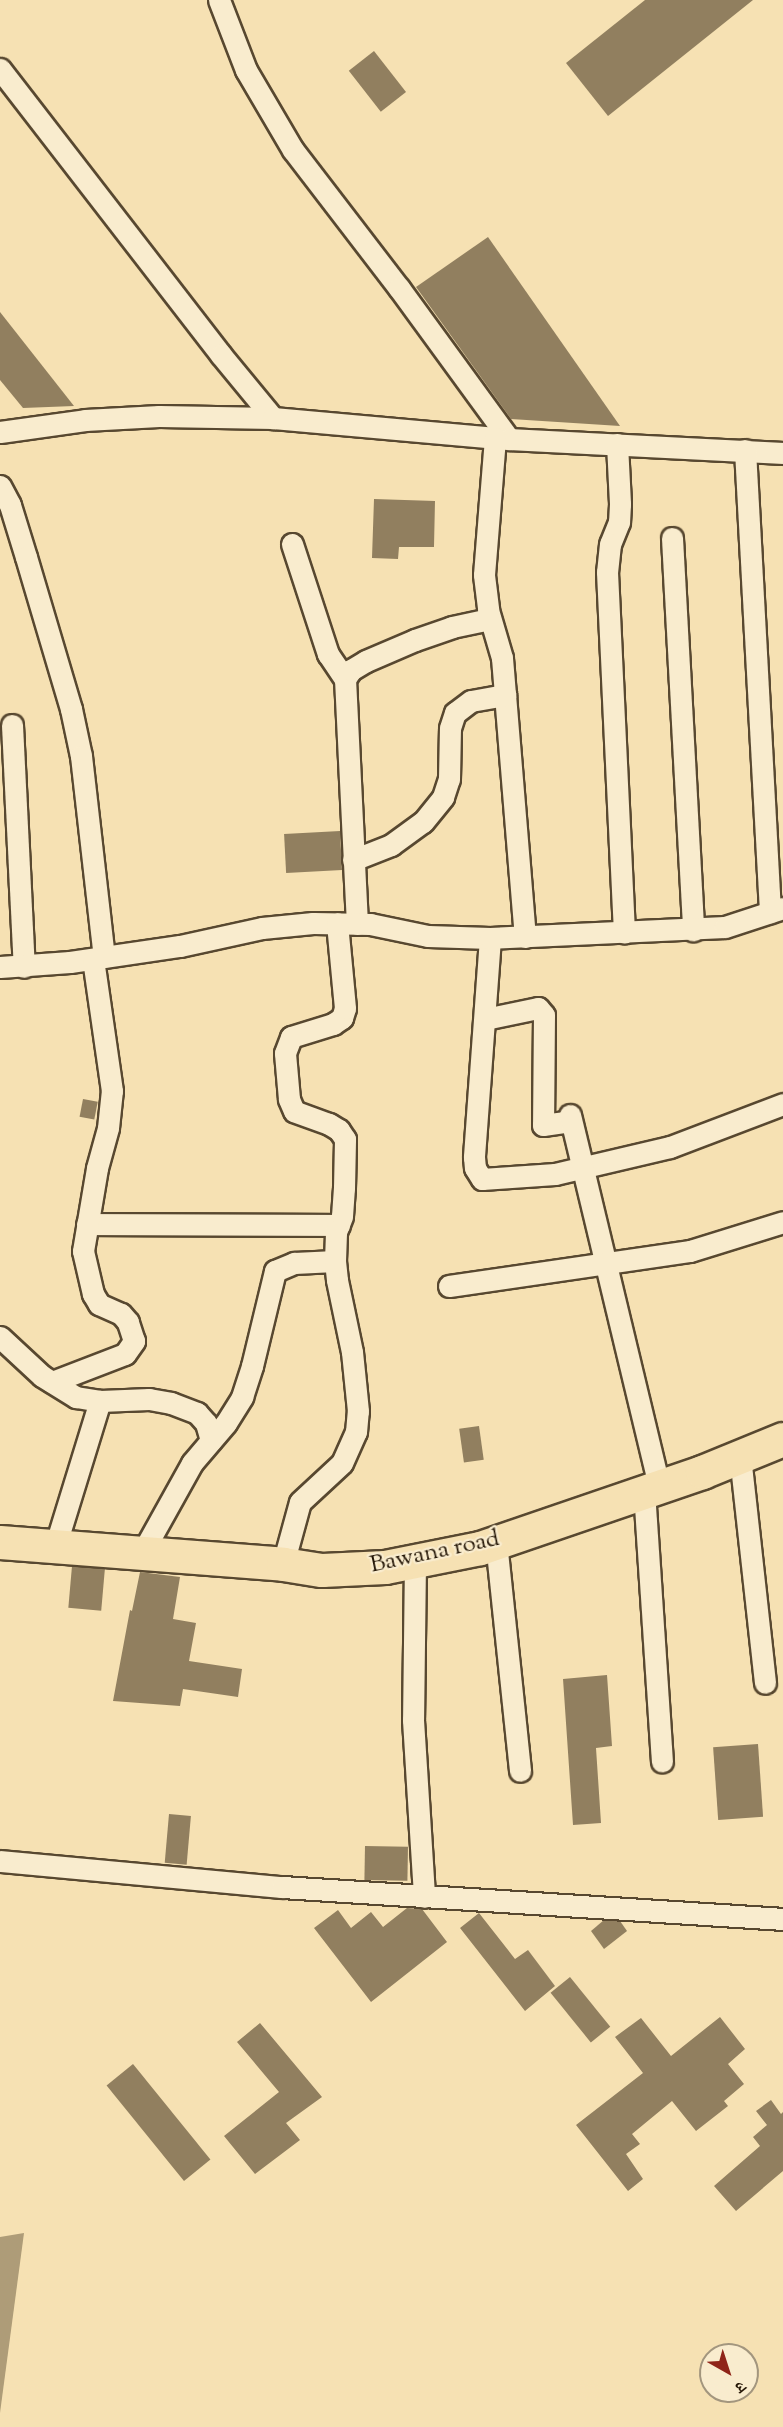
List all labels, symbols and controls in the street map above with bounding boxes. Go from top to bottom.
street label: Bawana road [368,1525,502,1581]
north arrow [699,2343,759,2403]
text: उ [729,2374,750,2397]

